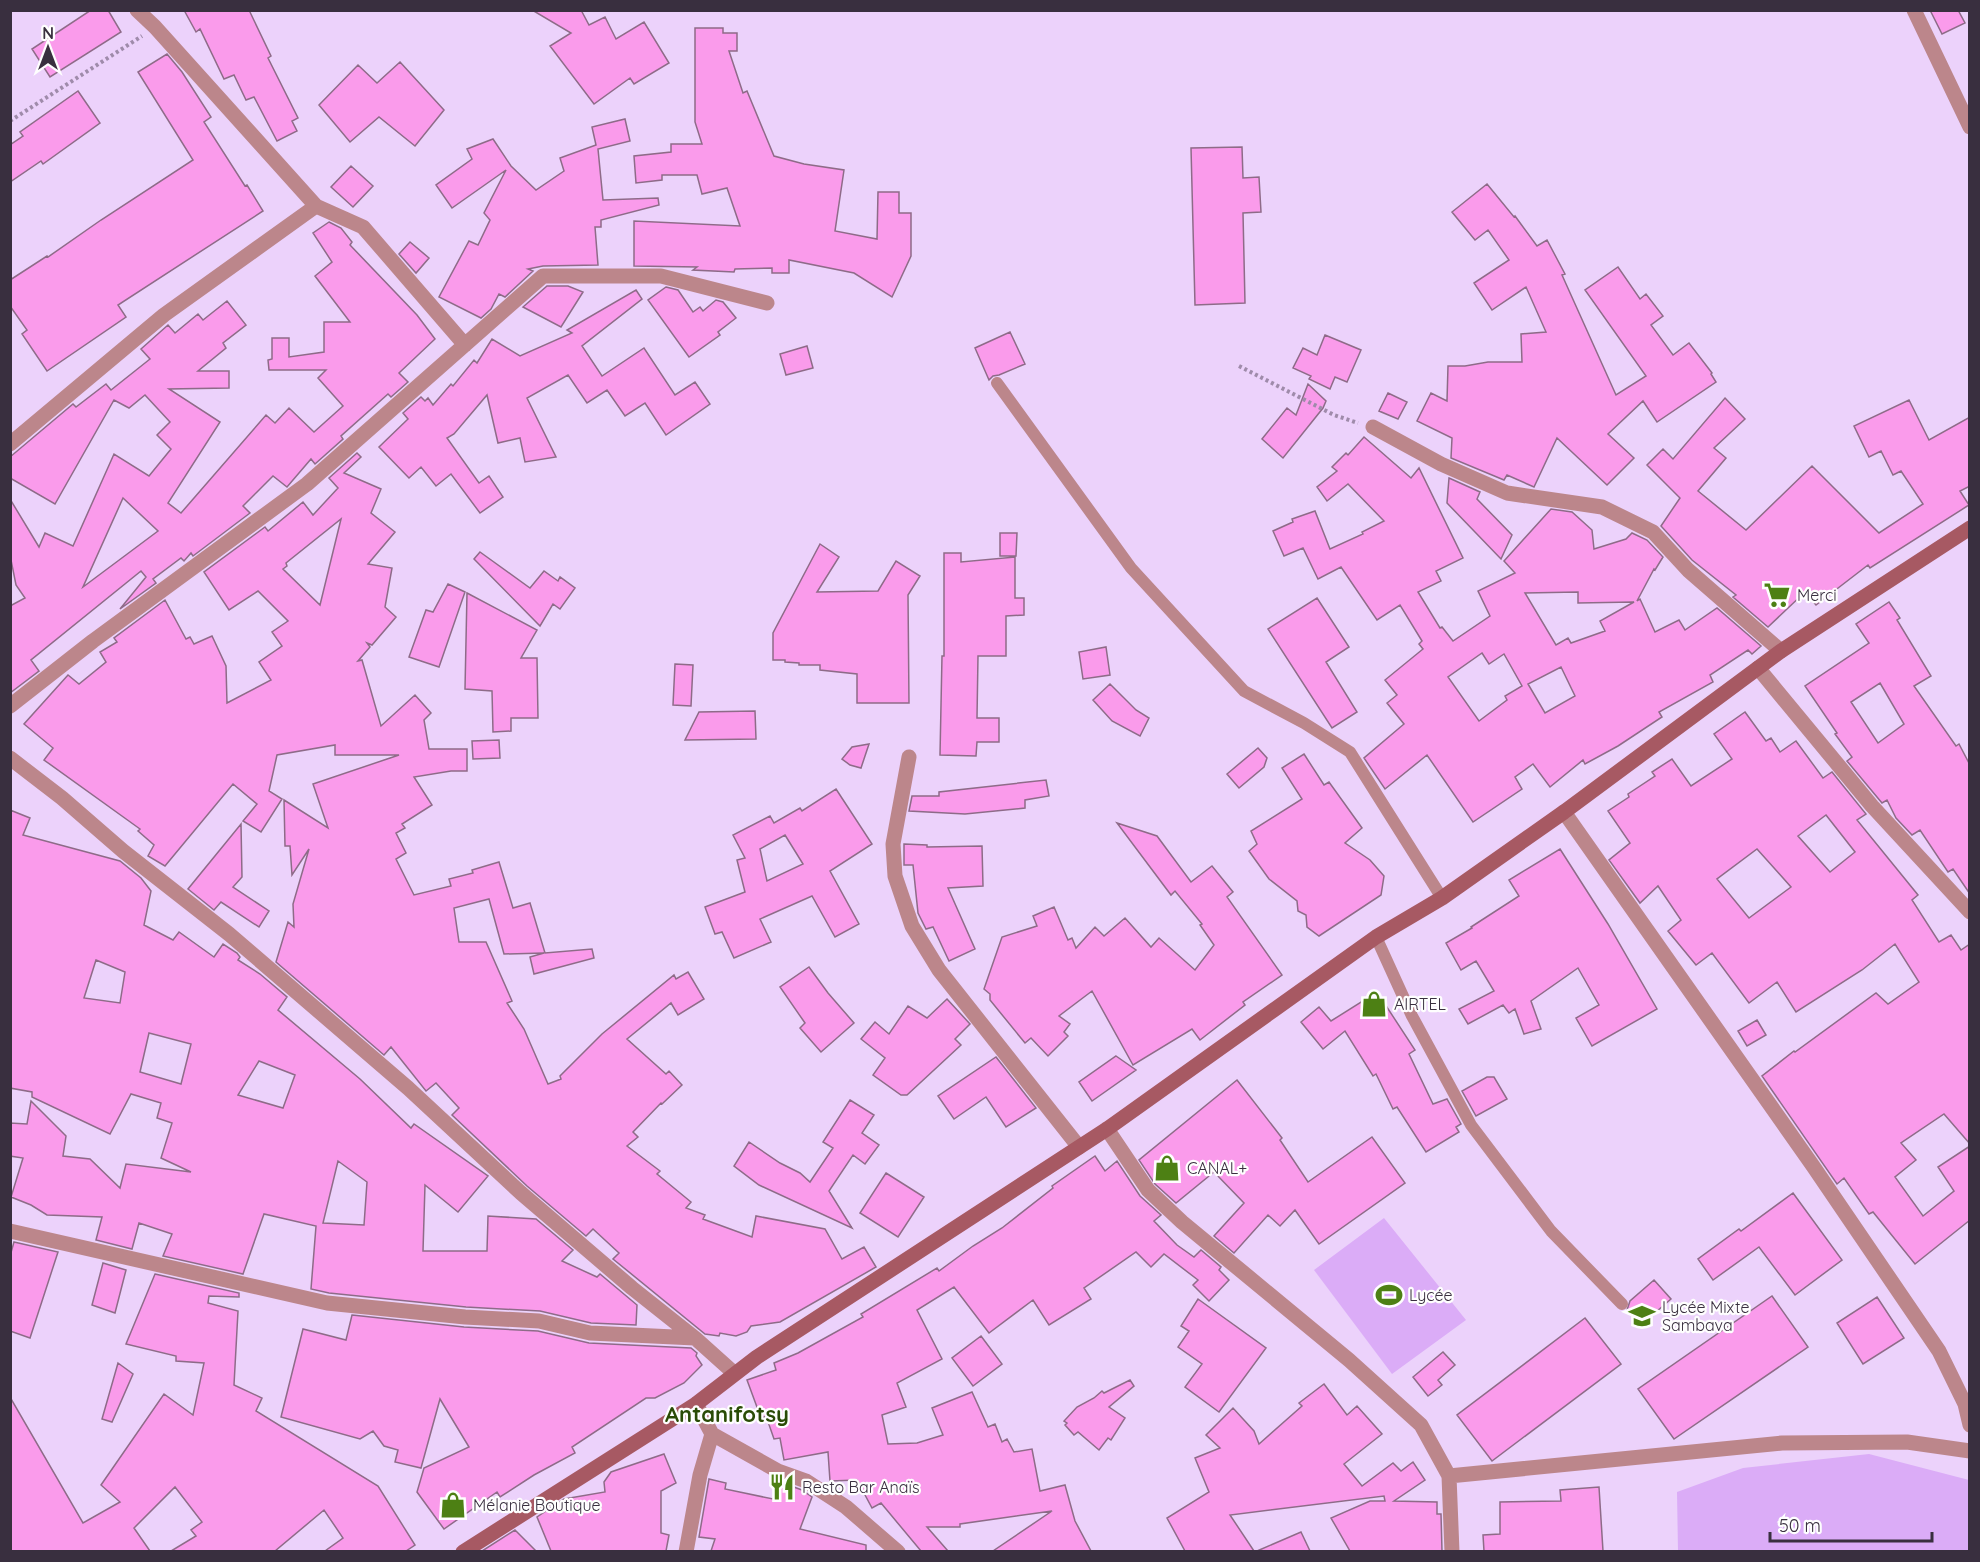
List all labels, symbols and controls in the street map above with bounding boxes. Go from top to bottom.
north arrow [18,18,78,78]
text: N [42,23,54,43]
supermarket icon: Merci [1762,580,1792,610]
place label: Merci [1797,585,1837,605]
shop icon: AIRTEL [1359,989,1389,1019]
place label: AIRTEL [1394,994,1447,1014]
shop icon: CANAL+ [1152,1153,1182,1183]
place label: CANAL+ [1187,1158,1247,1178]
sports icon: Lycée [1374,1280,1404,1310]
place label: Lycée [1409,1285,1453,1305]
place label: Lycée Mixte Sambava [1662,1297,1750,1335]
school or university icon: Lycée Mixte Sambava [1627,1301,1657,1331]
district label: Antanifotsy [665,1400,789,1428]
restaurant icon: Resto Bar Anaïs [767,1472,797,1502]
place label: Resto Bar Anaïs [802,1477,919,1497]
shop icon: Mélanie Boutique [438,1490,468,1520]
place label: Mélanie Boutique [473,1495,601,1515]
scale bar [1770,1505,1932,1543]
text: 50 m [1779,1514,1821,1537]

